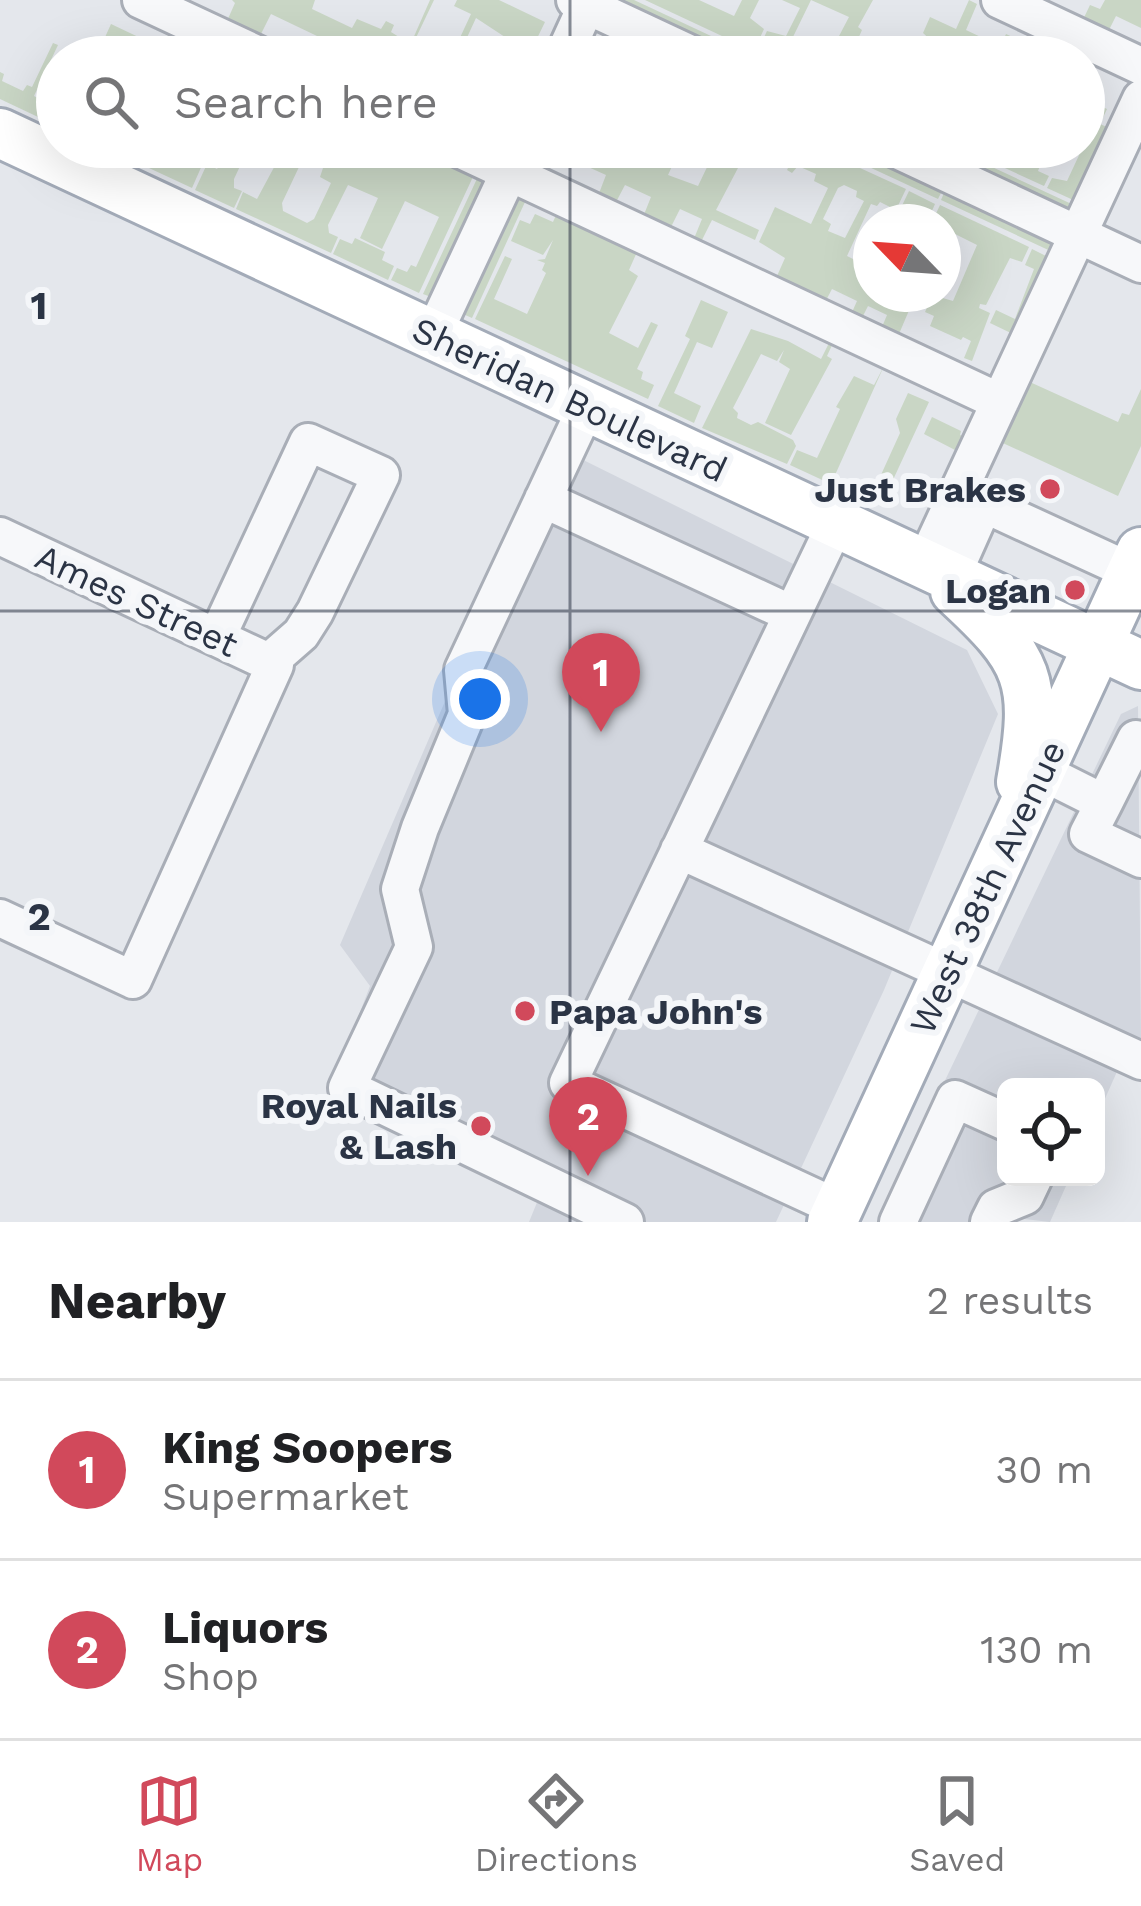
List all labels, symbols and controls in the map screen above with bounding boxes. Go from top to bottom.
search box [36,36,1105,168]
icon: search [78,69,144,135]
text: Search here [174,76,438,129]
north arrow [853,204,961,312]
text: 1 [31,283,47,328]
street label: Sheridan Boulevard [406,309,733,491]
place label: Just Brakes [814,469,1026,511]
marker: Just Brakes [1037,476,1063,502]
street label: Ames Street [29,536,244,666]
place label: Logan [945,570,1051,612]
marker: Logan [1062,577,1088,603]
pin: 1 [562,633,640,732]
your location [450,669,510,729]
street label: West 38th Avenue [901,734,1074,1041]
text: 2 [27,894,51,939]
place label: Papa John's [549,991,763,1033]
marker: Papa John's [512,998,538,1024]
pin: 2 [549,1077,627,1176]
map controls [997,1078,1105,1186]
button: locate [997,1078,1105,1186]
place label: Royal Nails & Lash [261,1085,457,1168]
marker: Royal Nails & Lash [468,1113,494,1139]
text: Nearby [48,1271,226,1330]
text: 2 results [927,1278,1093,1323]
text: King Soopers [162,1421,452,1474]
text: 1 [79,1447,95,1492]
text: 30 m [996,1447,1093,1492]
text: Supermarket [162,1474,409,1519]
text: Liquors [162,1601,328,1654]
text: 2 [75,1627,99,1672]
text: 130 m [980,1627,1093,1672]
text: Shop [162,1654,259,1699]
tab: Map [136,1768,203,1879]
tab: Directions [475,1768,638,1879]
tab: Saved [909,1768,1005,1879]

